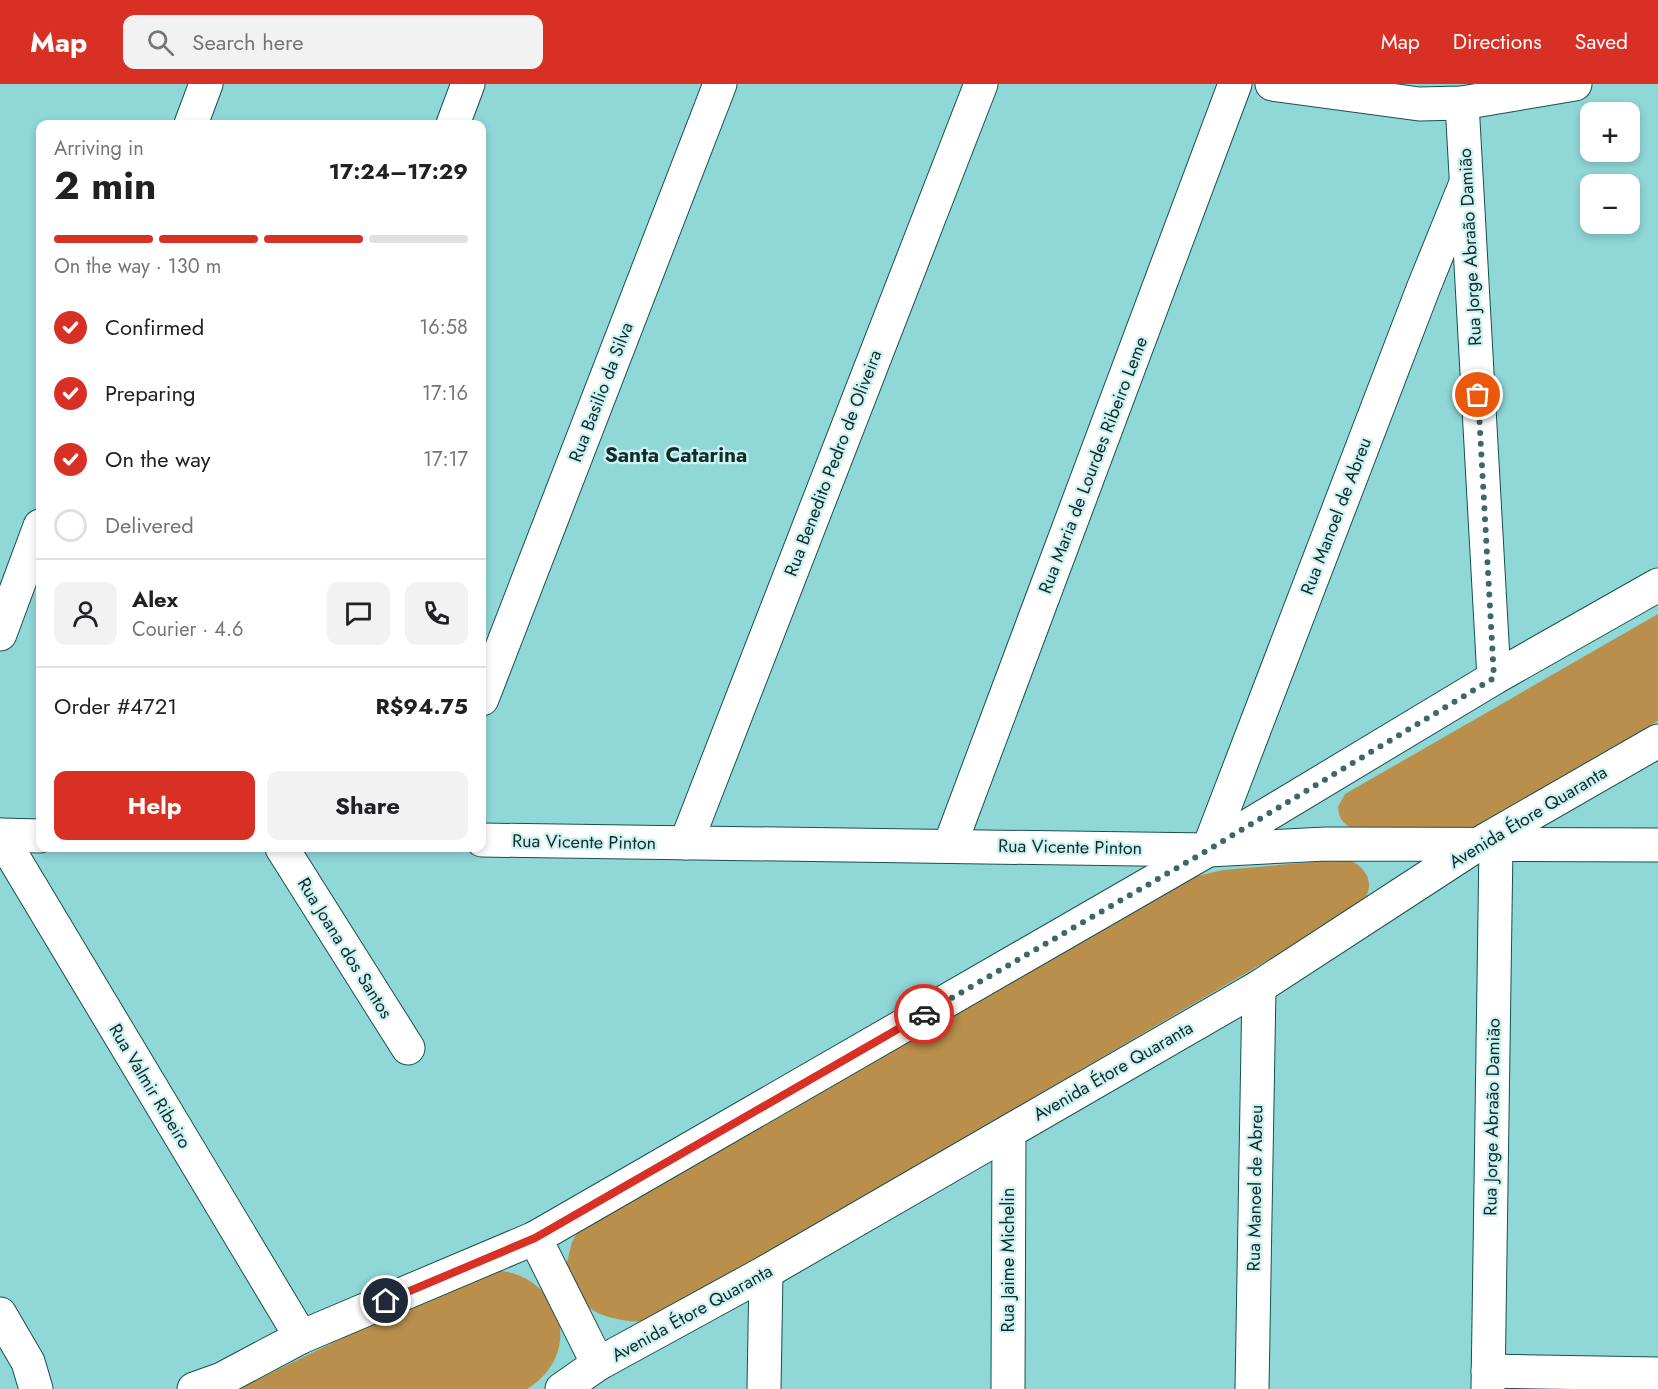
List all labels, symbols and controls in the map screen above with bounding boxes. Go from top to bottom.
search box [123,15,543,69]
text: Map [30,22,87,63]
icon: search [144,26,177,59]
text: Search here [192,26,304,58]
text: Map [1381,27,1420,57]
text: Directions [1453,27,1542,57]
text: Saved [1575,27,1628,57]
map controls [1580,102,1640,234]
button: + [1580,102,1640,162]
text: Arriving in [54,134,144,163]
street label: Rua Jorge Abraão Damião [1452,147,1488,346]
text: 17:24–17:29 [329,155,468,187]
text: 2 min [54,157,156,214]
button: − [1580,174,1640,234]
text: On the way · 130 m [54,252,221,281]
icon: check [54,311,87,344]
text: Confirmed [105,311,204,343]
text: 16:58 [419,313,468,342]
street label: Rua Basilio da Silva [562,318,640,466]
street label: Rua Maria de Lourdes Ribeiro Leme [1032,333,1154,597]
street label: Rua Benedito Pedro de Oliveira [778,346,888,580]
pin [1452,369,1503,420]
icon: check [54,377,87,410]
text: Preparing [105,377,196,409]
icon: bag [1461,378,1494,411]
text: 17:16 [422,379,468,408]
street label: Rua Manoel de Abreu [1294,434,1378,598]
district label: Santa Catarina [605,440,747,470]
icon: check [54,443,87,476]
text: On the way [105,443,210,475]
text: 17:17 [423,445,468,474]
text: Delivered [105,509,194,541]
button: person [54,582,117,645]
button: chat [327,582,390,645]
button: phone [405,582,468,645]
text: Alex [132,583,178,615]
text: Courier · 4.6 [132,615,244,644]
text: Order #4721 [54,690,177,722]
text: R$94.75 [375,690,468,722]
street label: Avenida Étore Quaranta [1444,759,1612,875]
button: Help [54,771,255,840]
button: Share [267,771,468,840]
street label: Rua Vicente Pinton [512,828,656,856]
street label: Rua Vicente Pinton [998,833,1142,861]
street label: Rua Joana dos Santos [291,872,399,1024]
courier [894,984,954,1044]
icon: car [908,998,941,1031]
street label: Avenida Étore Quaranta [1028,1015,1198,1127]
street label: Rua Jorge Abraão Damião [1477,1018,1507,1216]
street label: Rua Valmir Ribeiro [102,1019,198,1153]
street label: Rua Manoel de Abreu [1241,1104,1269,1272]
street label: Rua Jaime Michelin [995,1188,1021,1332]
street label: Avenida Étore Quaranta [607,1258,777,1368]
pin [360,1275,411,1326]
icon: home [369,1284,402,1317]

